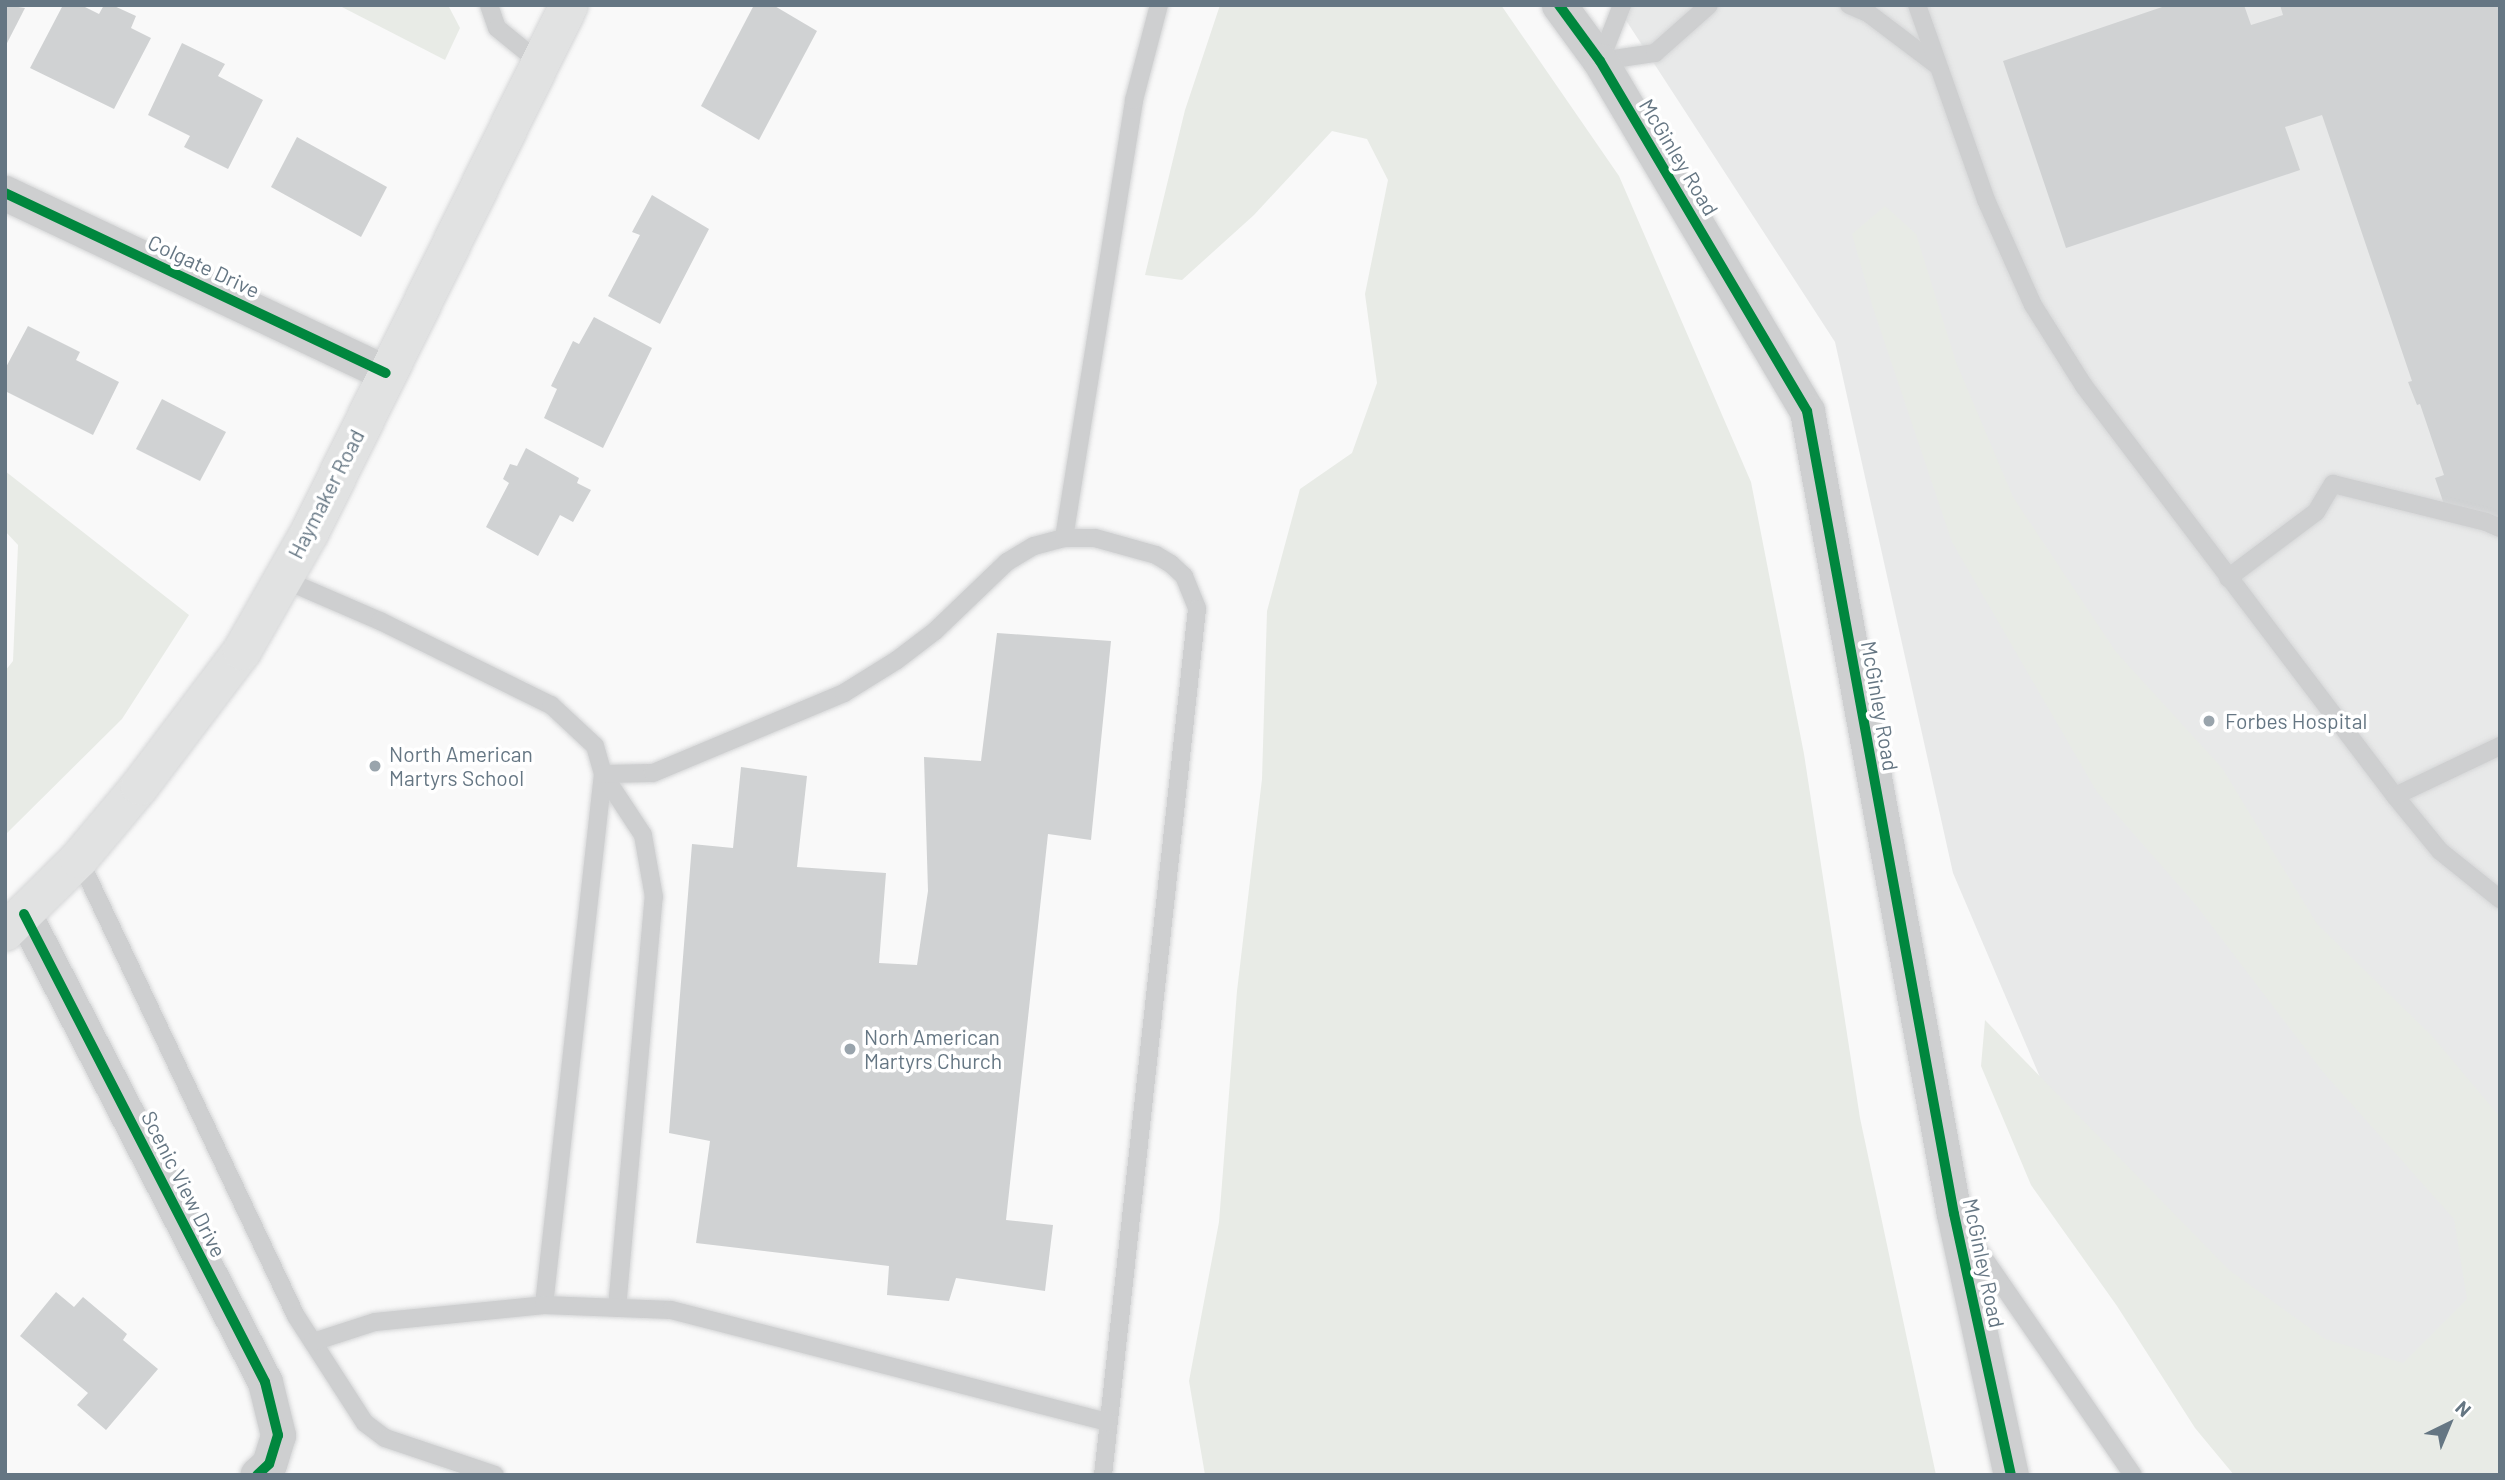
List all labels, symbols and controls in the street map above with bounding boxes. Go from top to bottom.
street label: McGinley Road [1634,94,1724,220]
street label: Colgate Drive [144,229,264,303]
street label: Haymaker Road [283,425,369,563]
street label: McGinley Road [1856,639,1904,773]
place label: Forbes Hospital [2225,708,2367,734]
marker: Forbes Hospital [2199,711,2219,731]
place label: North American Martyrs School [389,741,533,791]
marker: North American Martyrs School [367,758,383,774]
place label: Norh American Martyrs Church [864,1024,1002,1074]
marker: Norh American Martyrs Church [842,1041,858,1057]
street label: Scenic View Drive [136,1107,232,1261]
street label: McGinley Road [1958,1196,2010,1330]
north arrow [2414,1389,2484,1459]
text: N [2451,1396,2476,1421]

